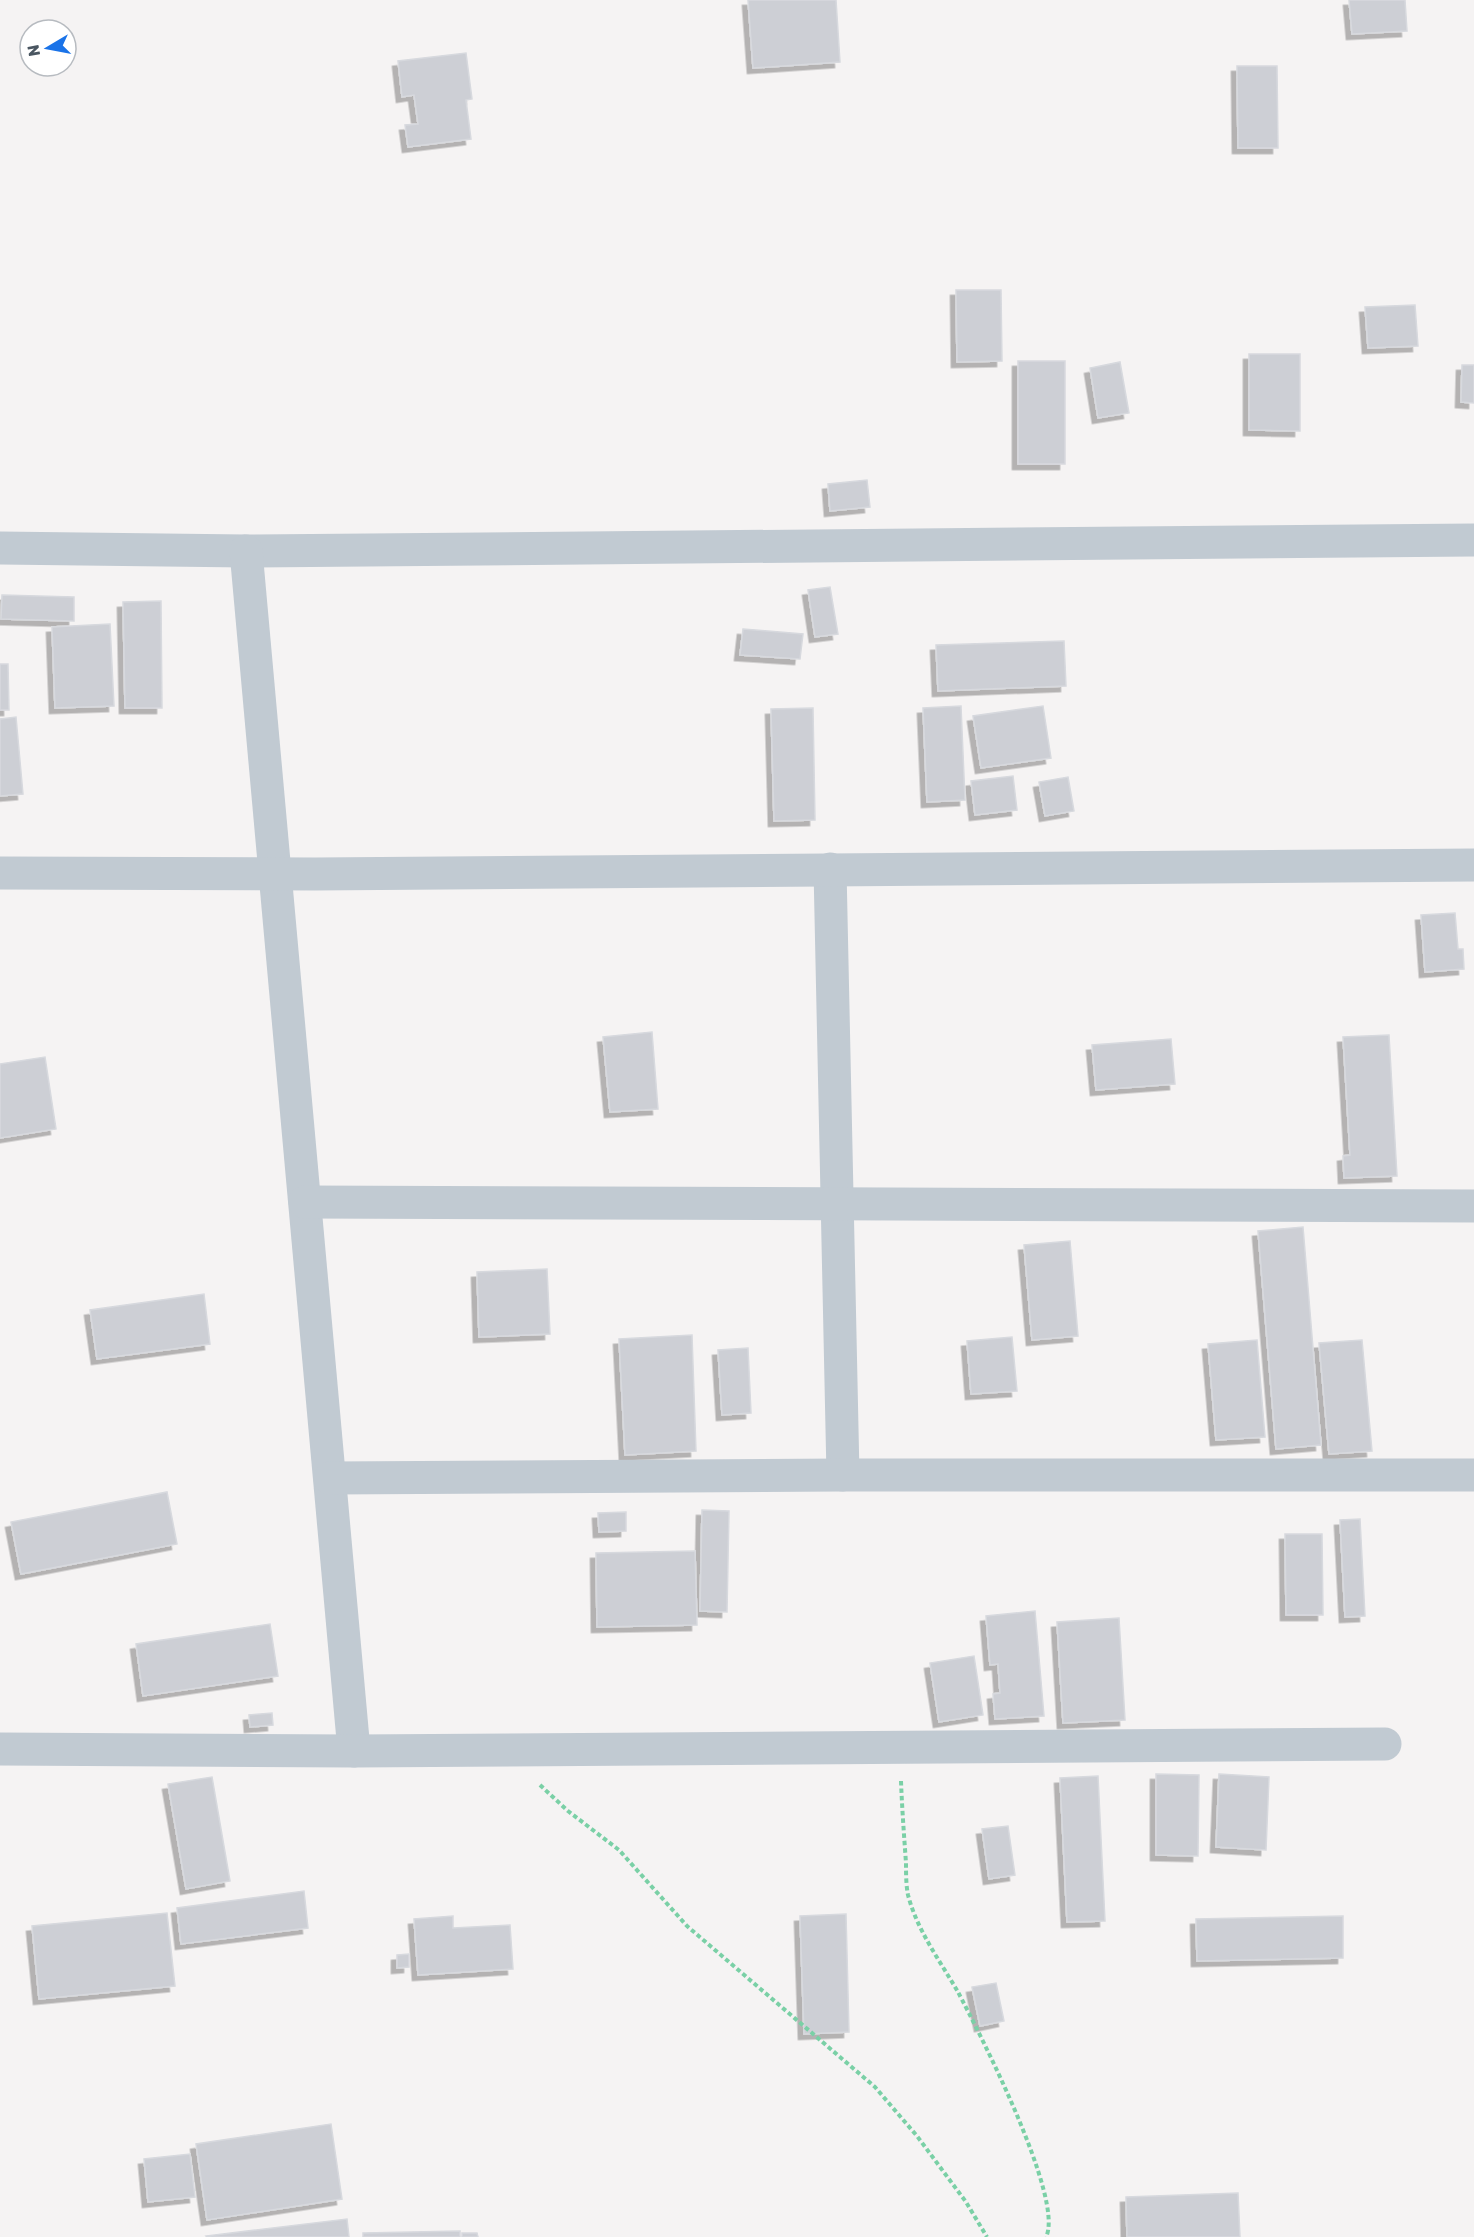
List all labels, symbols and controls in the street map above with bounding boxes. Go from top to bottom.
north arrow [18,18,78,78]
text: N [23,43,44,58]

